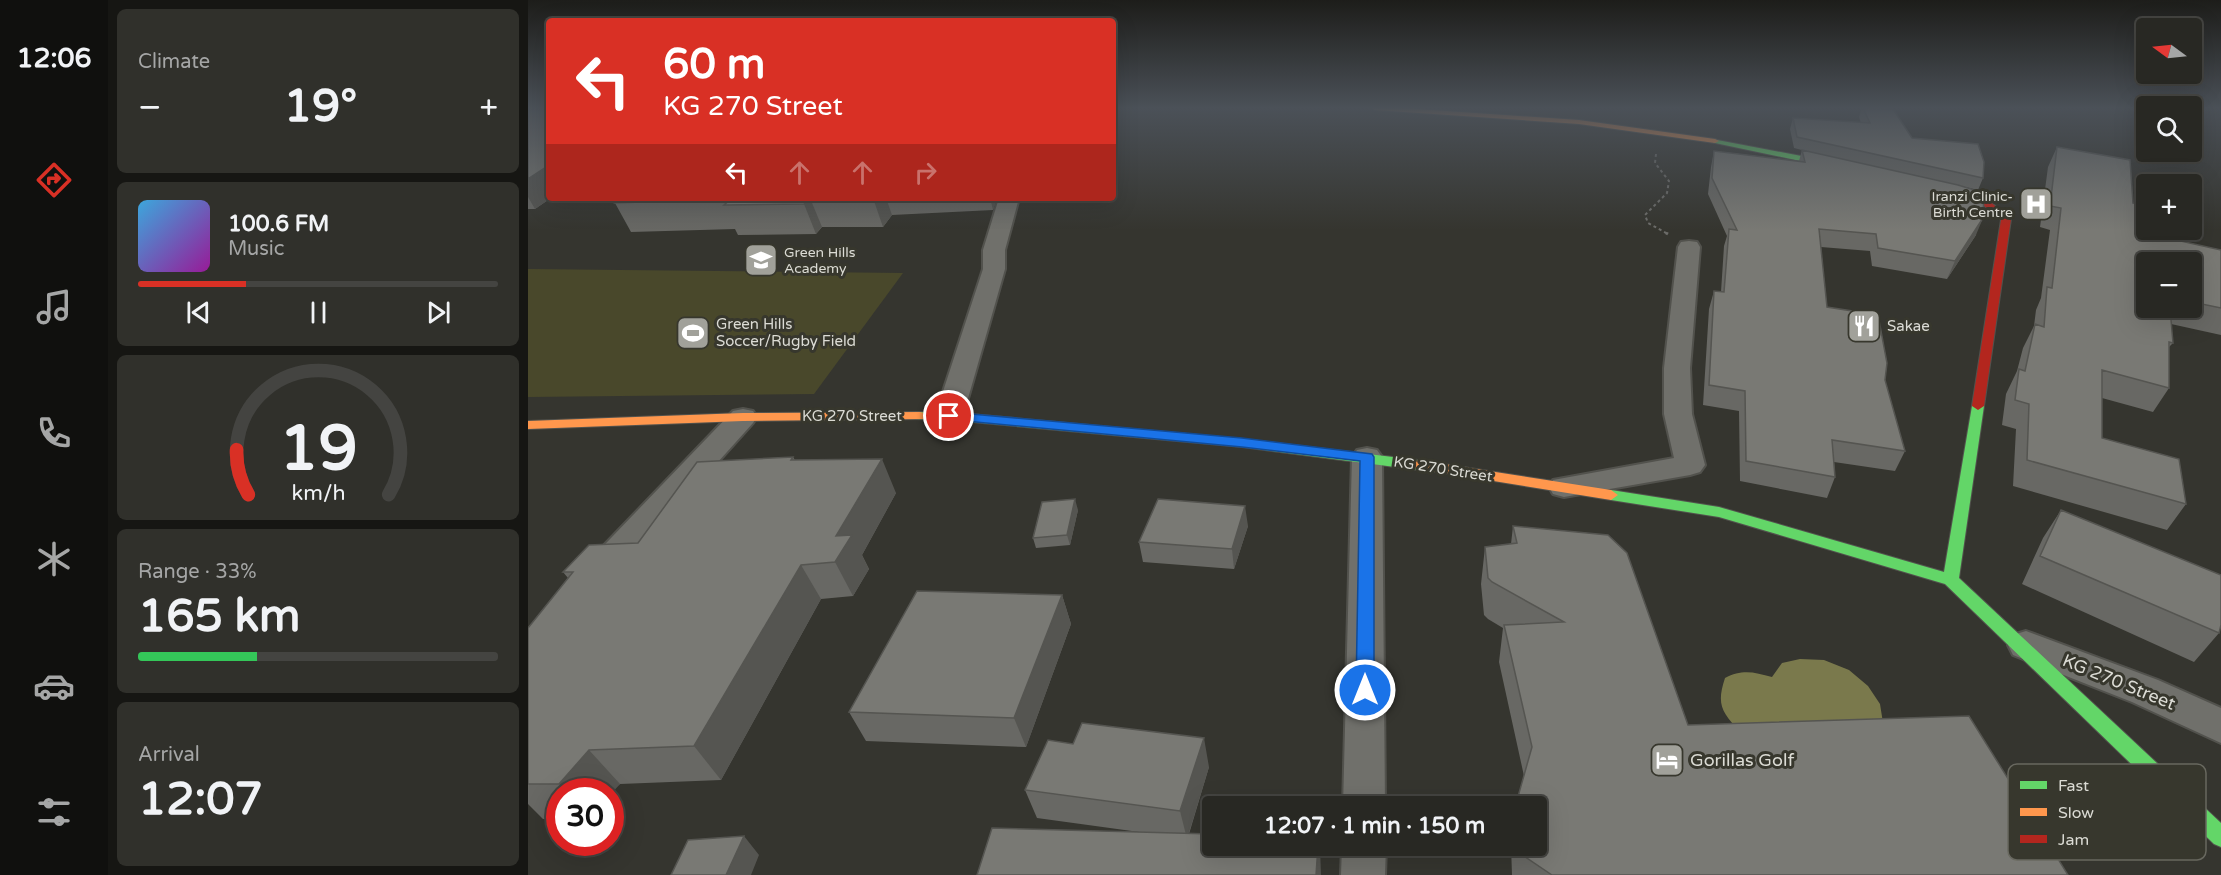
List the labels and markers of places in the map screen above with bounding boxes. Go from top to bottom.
hospital icon: Iranzi Clinic- Birth Centre [2018,186,2054,222]
place label: Iranzi Clinic- Birth Centre [1932,188,2013,221]
school or university icon: Green Hills Academy [743,242,779,278]
place label: Green Hills Academy [784,244,856,277]
restaurant icon: Sakae [1846,308,1882,344]
sports icon: Green Hills Soccer/Rugby Field [675,315,711,351]
place label: Green Hills Soccer/Rugby Field [716,315,856,350]
place label: Sakae [1887,317,1930,335]
pin [923,390,974,441]
hotel icon: Gorillas Golf [1649,742,1685,778]
place label: Gorillas Golf [1690,749,1794,771]

